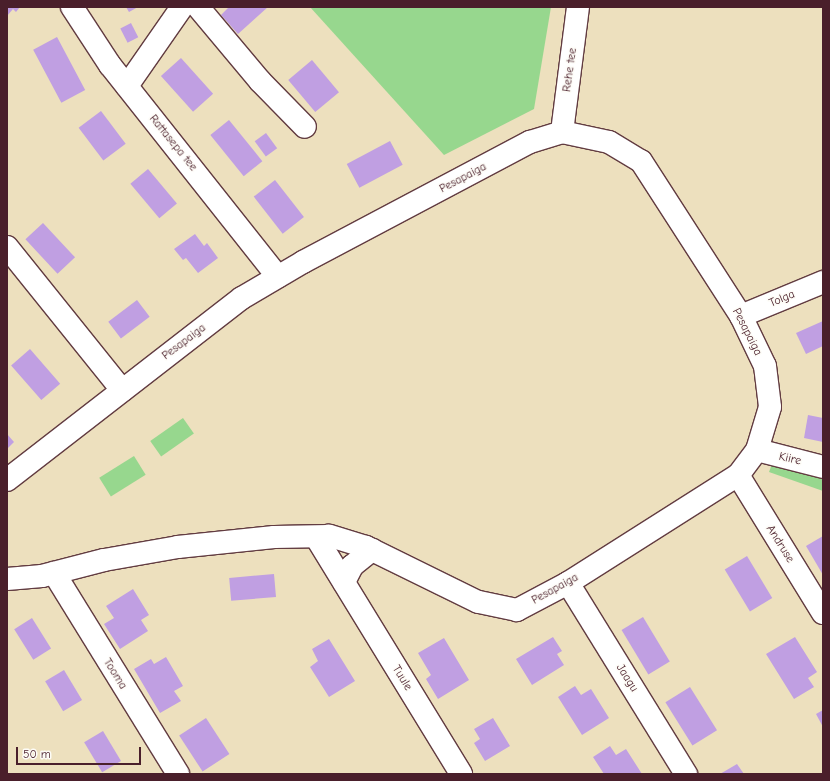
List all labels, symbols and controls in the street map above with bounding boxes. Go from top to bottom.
street label: Rehe tee [560,47,580,93]
street label: Rattasepa tee [146,112,200,174]
street label: Pesapaiga [437,160,489,196]
street label: Tolga [767,287,797,311]
street label: Pesapaiga [729,306,765,358]
street label: Pesapaiga [159,321,209,363]
street label: Kiire [777,449,803,469]
street label: Andruse [763,522,797,566]
street label: Pesapaiga [529,570,581,608]
street label: Tooma [100,656,130,692]
street label: Jaagu [613,661,641,695]
street label: Tuule [389,663,415,693]
scale bar [18,739,143,765]
text: 50 m [23,747,51,761]

